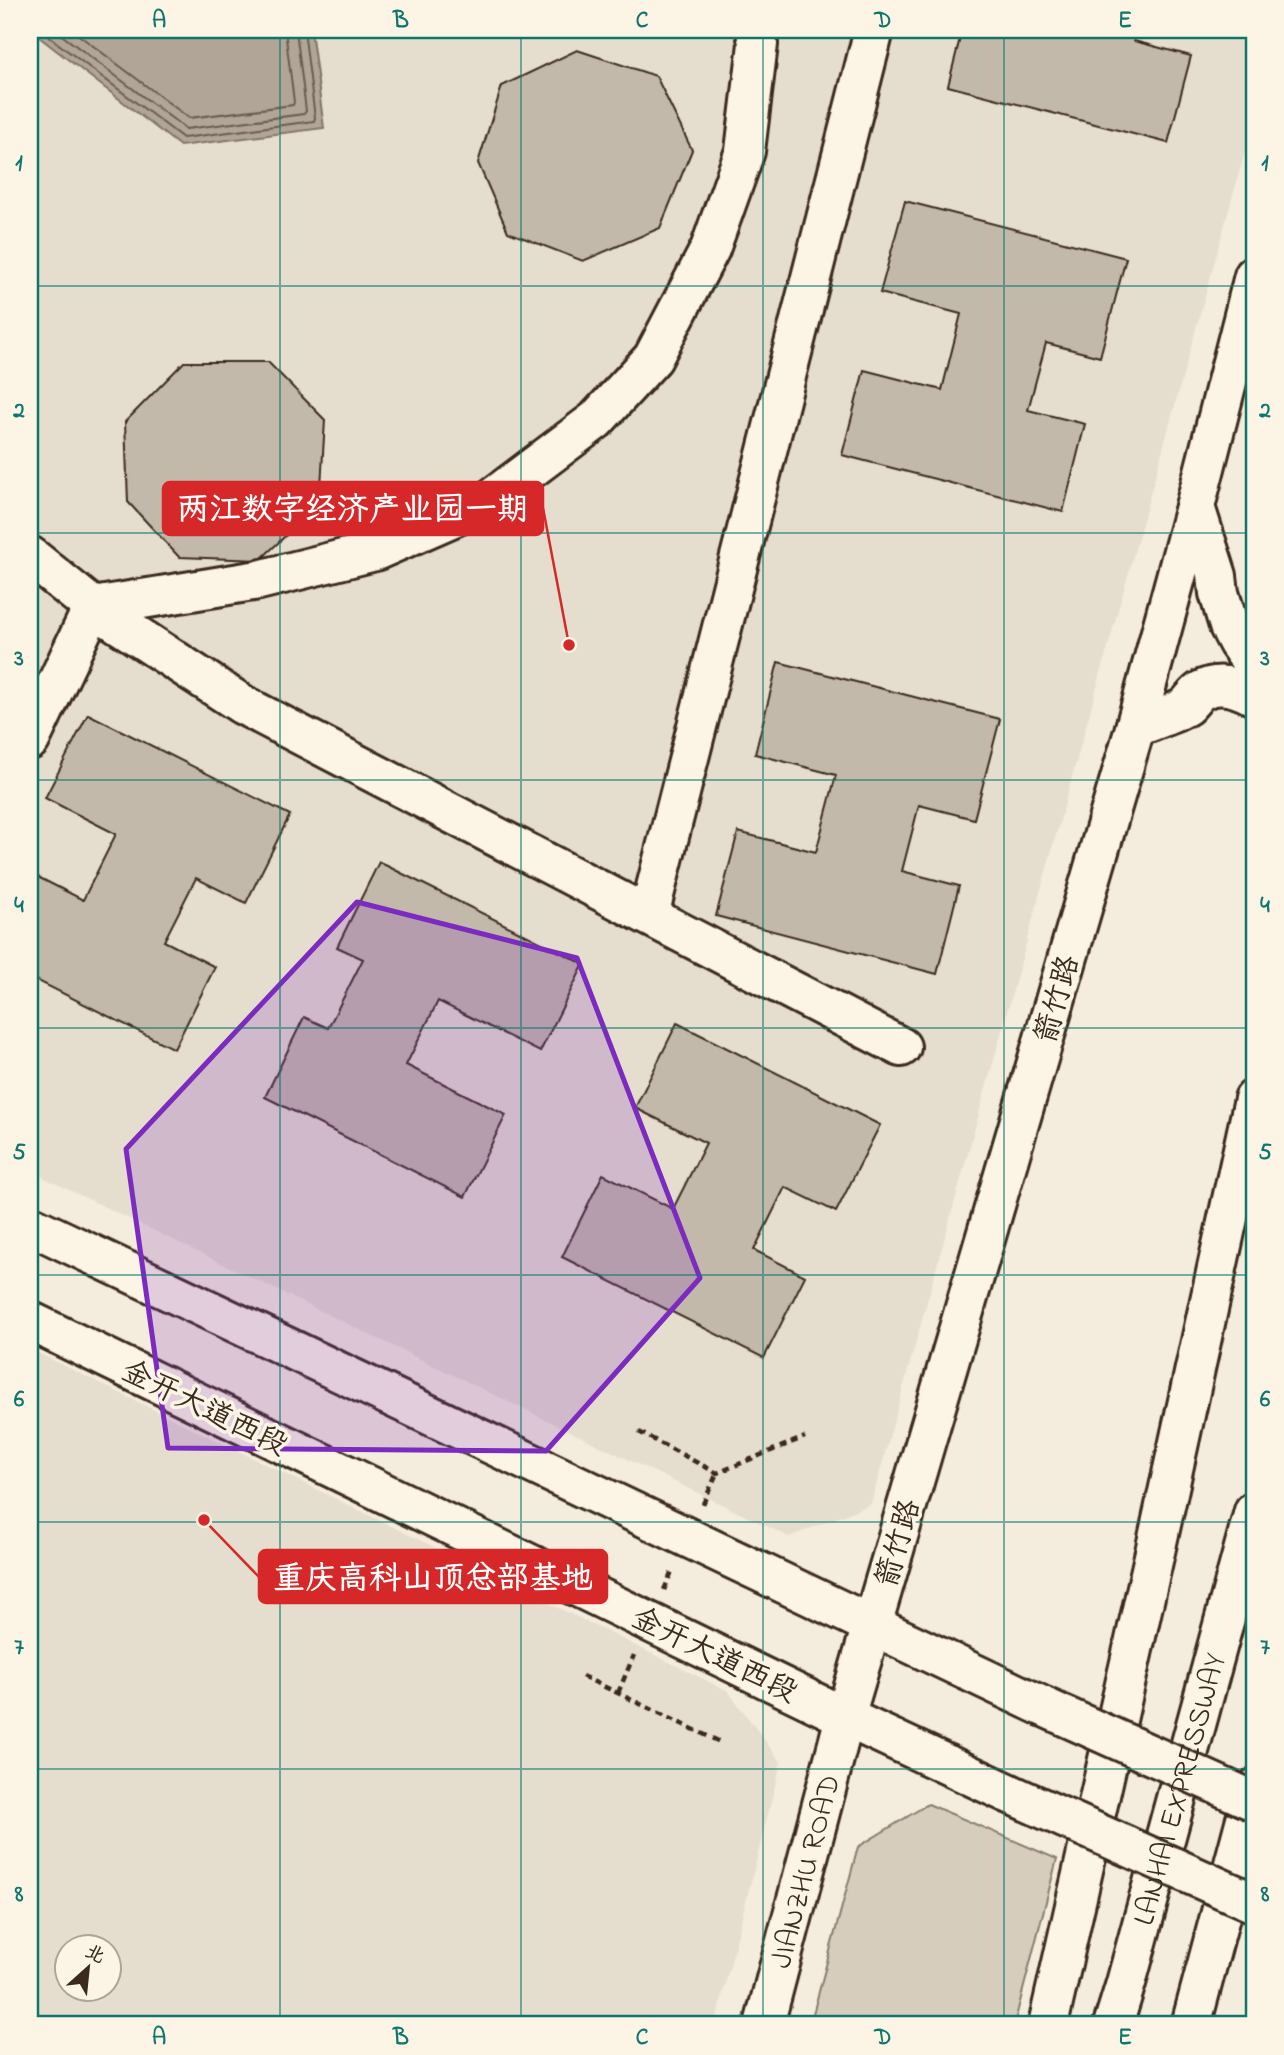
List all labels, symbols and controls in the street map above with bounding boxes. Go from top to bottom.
text: A [152,5,166,38]
text: B [392,5,409,38]
text: C [636,5,649,38]
text: D [874,5,891,38]
text: E [1118,5,1132,38]
text: 1 [15,148,23,181]
text: 1 [1261,148,1269,181]
text: 2 [12,395,25,428]
text: 2 [1258,395,1271,428]
callout: 两江数字经济产业园一期 [163,482,543,535]
text: 两江数字经济产业园一期 [177,488,529,535]
text: 3 [13,643,24,676]
text: 3 [1259,643,1270,676]
text: 4 [14,890,24,923]
text: 4 [1260,890,1270,923]
street label: 箭竹路 [1025,951,1092,1049]
text: 5 [12,1137,26,1170]
text: 5 [1258,1137,1272,1170]
street label: 金开大道西段 [113,1350,294,1469]
text: 6 [14,1384,25,1417]
text: 6 [1260,1384,1271,1417]
street label: 箭竹路 [866,1495,933,1593]
callout: 重庆高科山顶总部基地 [259,1550,607,1603]
text: 重庆高科山顶总部基地 [273,1557,593,1604]
street label: 金开大道西段 [623,1597,804,1716]
text: 7 [14,1632,24,1665]
text: 7 [1260,1632,1270,1665]
street label: LANHAI EXPRESSWAY [1124,1649,1239,1931]
street label: JIANZHU ROAD [761,1770,854,1974]
text: 8 [14,1879,24,1912]
text: 8 [1260,1879,1270,1912]
north arrow [52,1932,122,2002]
text: 北 [80,1939,109,1971]
text: A [152,2022,166,2055]
text: B [392,2022,409,2055]
text: C [636,2022,649,2055]
text: D [874,2022,891,2055]
text: E [1118,2022,1132,2055]

